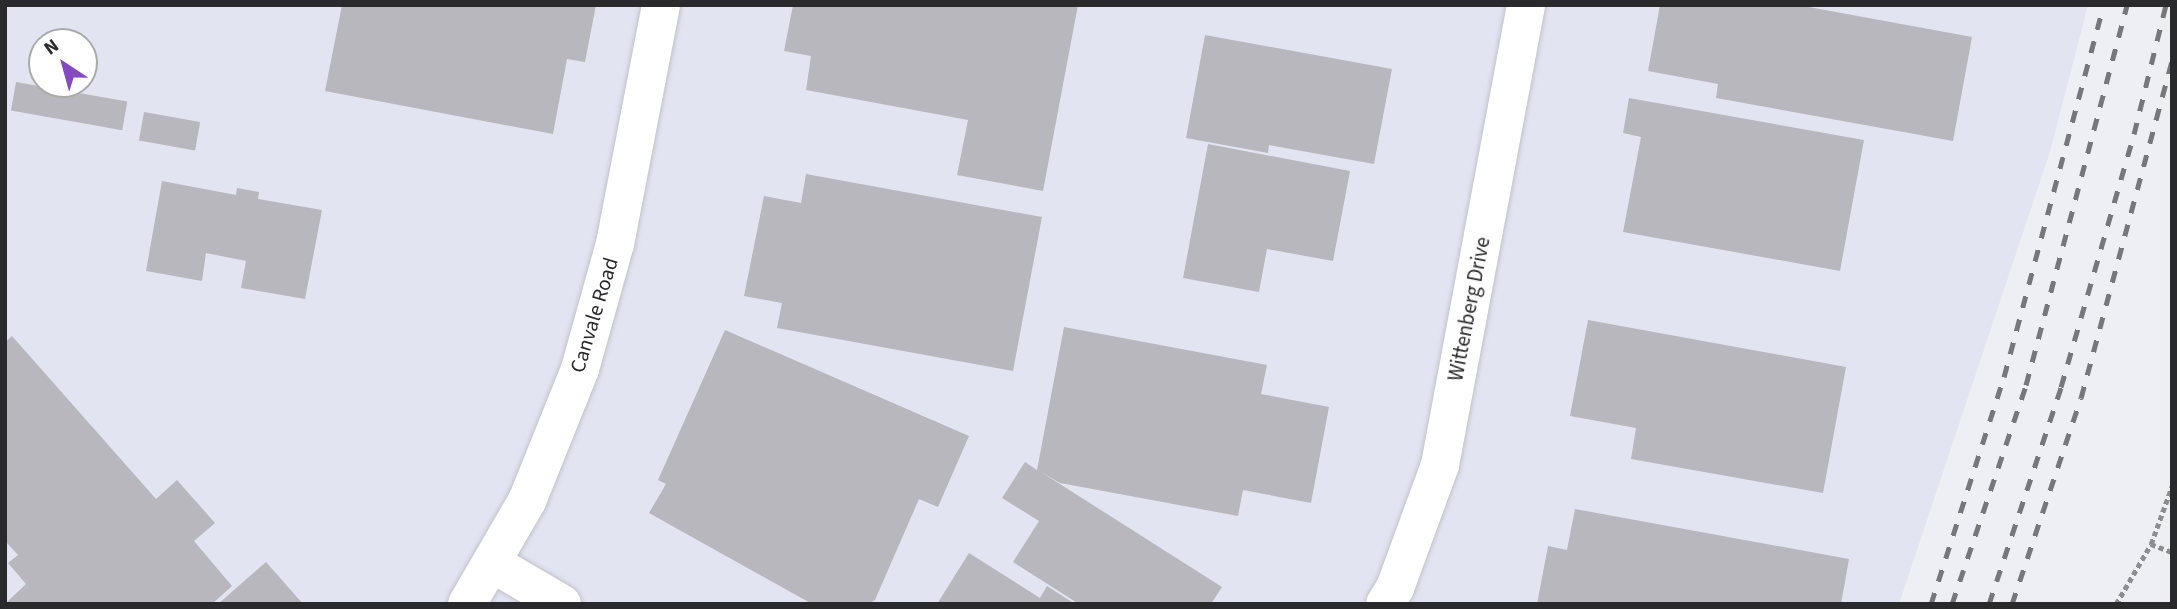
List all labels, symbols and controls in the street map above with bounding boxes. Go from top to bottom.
north arrow [28,28,98,98]
text: N [38,33,65,62]
street label: Wittenberg Drive [1443,235,1495,383]
street label: Canvale Road [565,254,623,376]

